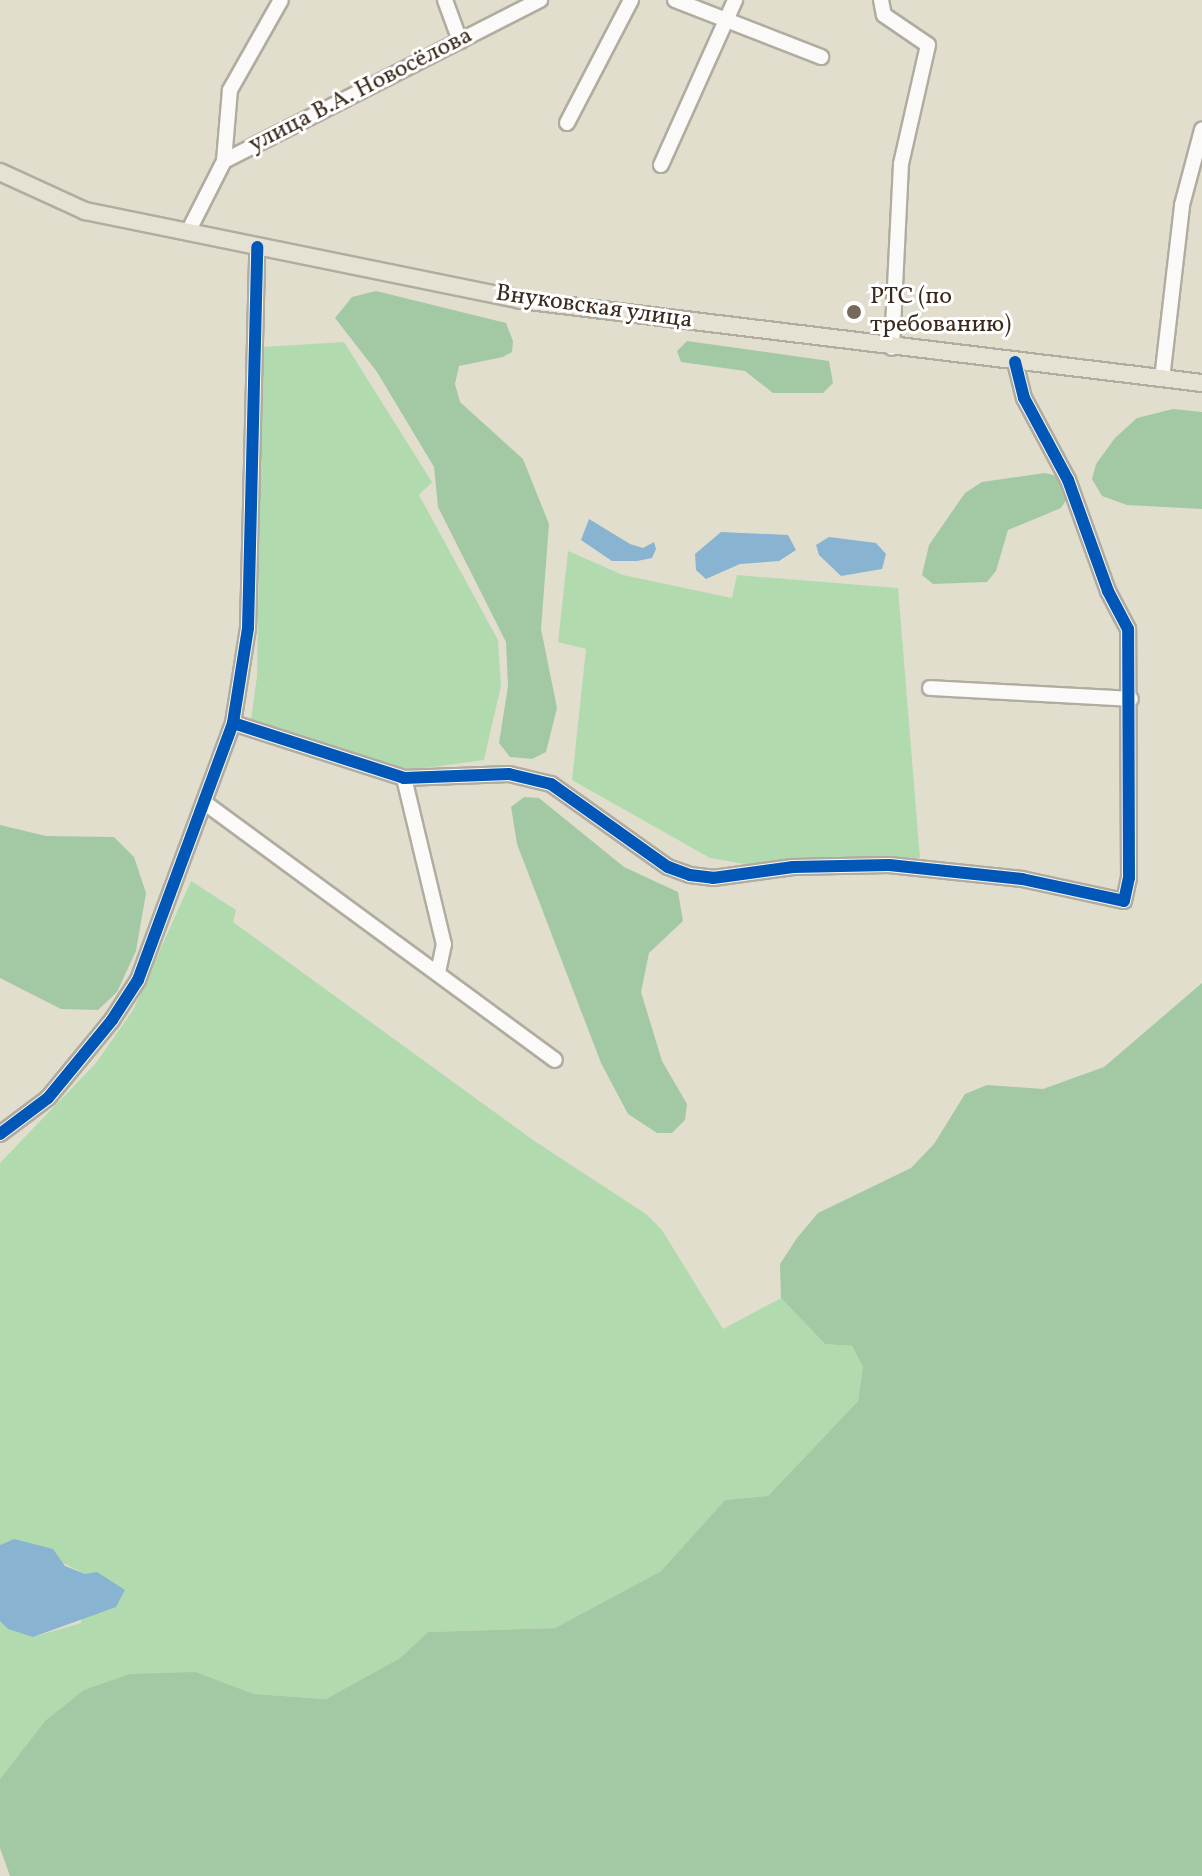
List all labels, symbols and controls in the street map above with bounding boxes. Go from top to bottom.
street label: улица В.А. Новосёлова [244,22,478,160]
street label: Внуковская улица [493,280,695,336]
place label: РТС (по требованию) [870,284,1011,340]
marker: РТС (по требованию) [845,303,863,321]

